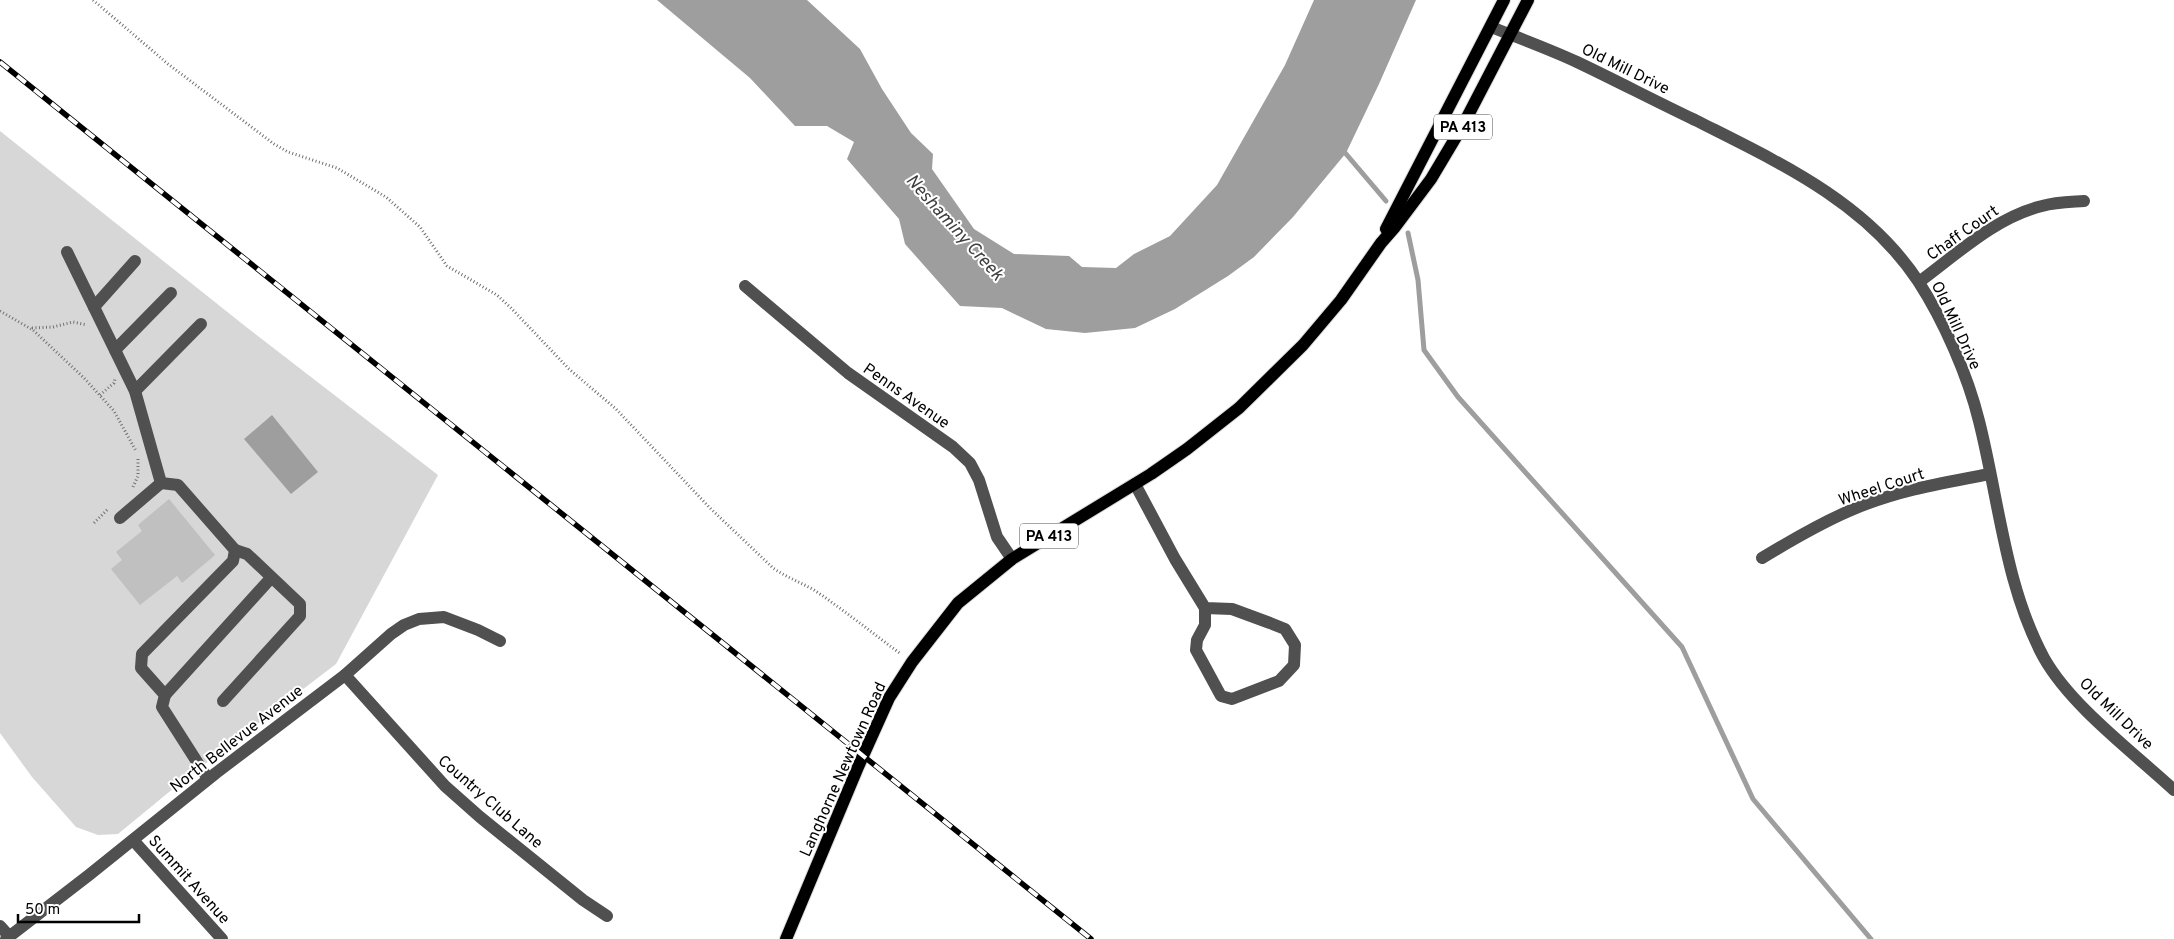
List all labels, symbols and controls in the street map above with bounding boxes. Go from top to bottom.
street label: Old Mill Drive [1578,40,1672,100]
road number: PA 413 [1434,114,1492,140]
water label: Neshaminy Creek [900,170,1008,287]
street label: Chaff Court [1923,202,2003,266]
street label: Old Mill Drive [1926,278,1984,373]
street label: Penns Avenue [859,359,953,434]
street label: Wheel Court [1836,465,1927,511]
road number: PA 413 [1020,524,1078,548]
street label: Old Mill Drive [2074,674,2157,755]
street label: Langhorne Newtown Road [796,679,891,860]
street label: North Bellevue Avenue [167,681,308,798]
street label: Country Club Lane [433,751,546,854]
street label: Summit Avenue [143,832,234,929]
scale bar [18,892,139,924]
text: 50 m [25,901,60,920]

